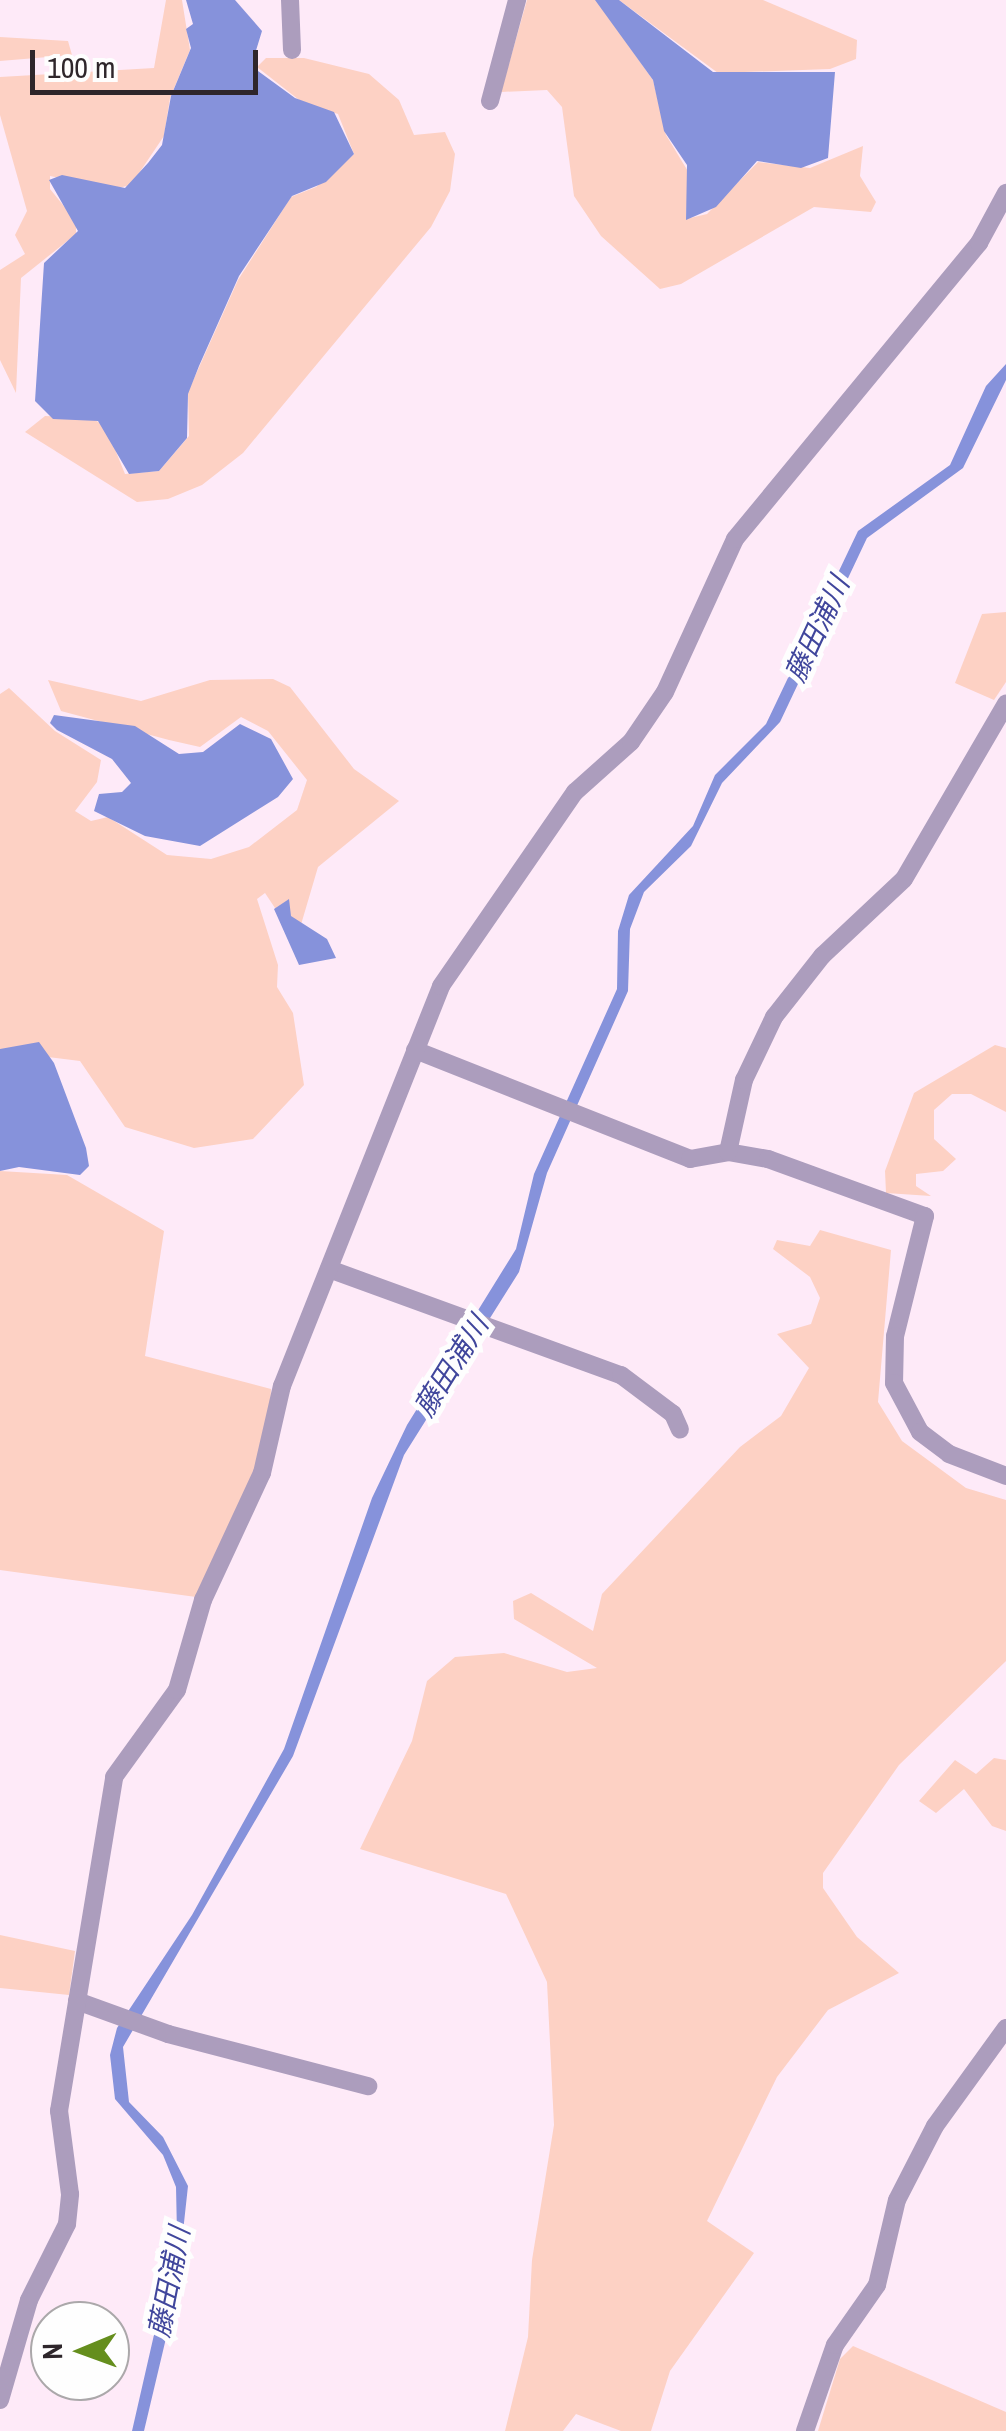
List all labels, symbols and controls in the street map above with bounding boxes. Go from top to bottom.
scale bar [35,30,262,92]
text: 100 m [47,47,115,87]
water label: 藤田浦川 [778,571,856,687]
water label: 藤田浦川 [407,1310,495,1422]
water label: 藤田浦川 [142,2224,196,2340]
north arrow [30,2301,130,2401]
text: N [33,2343,71,2360]

